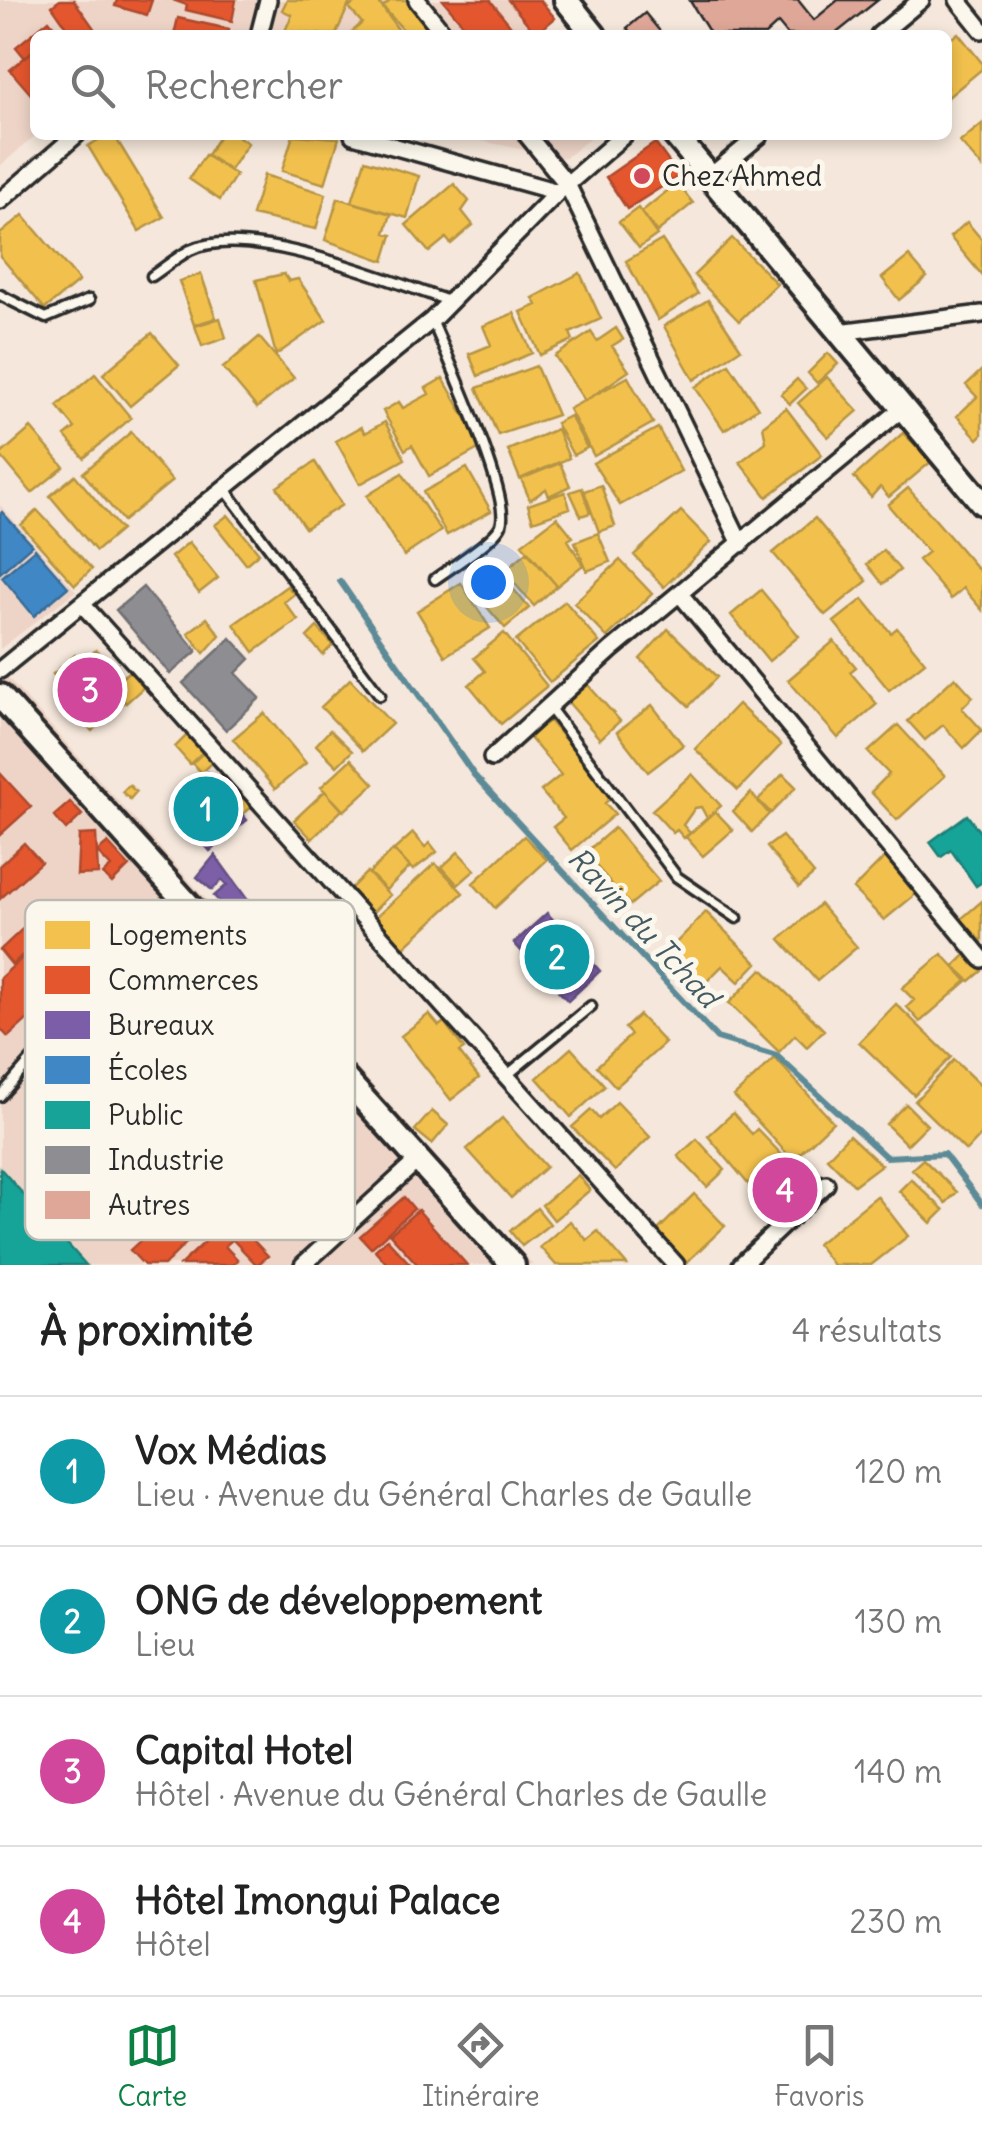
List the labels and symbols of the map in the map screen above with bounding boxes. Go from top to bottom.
place label: Chez Ahmed [662,158,822,194]
marker: Chez Ahmed [631,165,653,187]
your location [463,557,514,608]
pin: 3 [58,652,122,728]
pin: 1 [174,772,238,846]
water label: Ravin du Tchad [560,839,730,1017]
legend [25,900,355,1240]
text: Logements [108,917,247,953]
pin: 2 [524,920,590,994]
text: Commerces [108,962,259,998]
text: Bureaux [108,1007,215,1043]
text: Écoles [108,1051,188,1088]
text: Public [108,1097,183,1133]
text: Industrie [108,1142,224,1178]
pin: 4 [752,1152,818,1228]
text: Autres [108,1187,190,1223]

